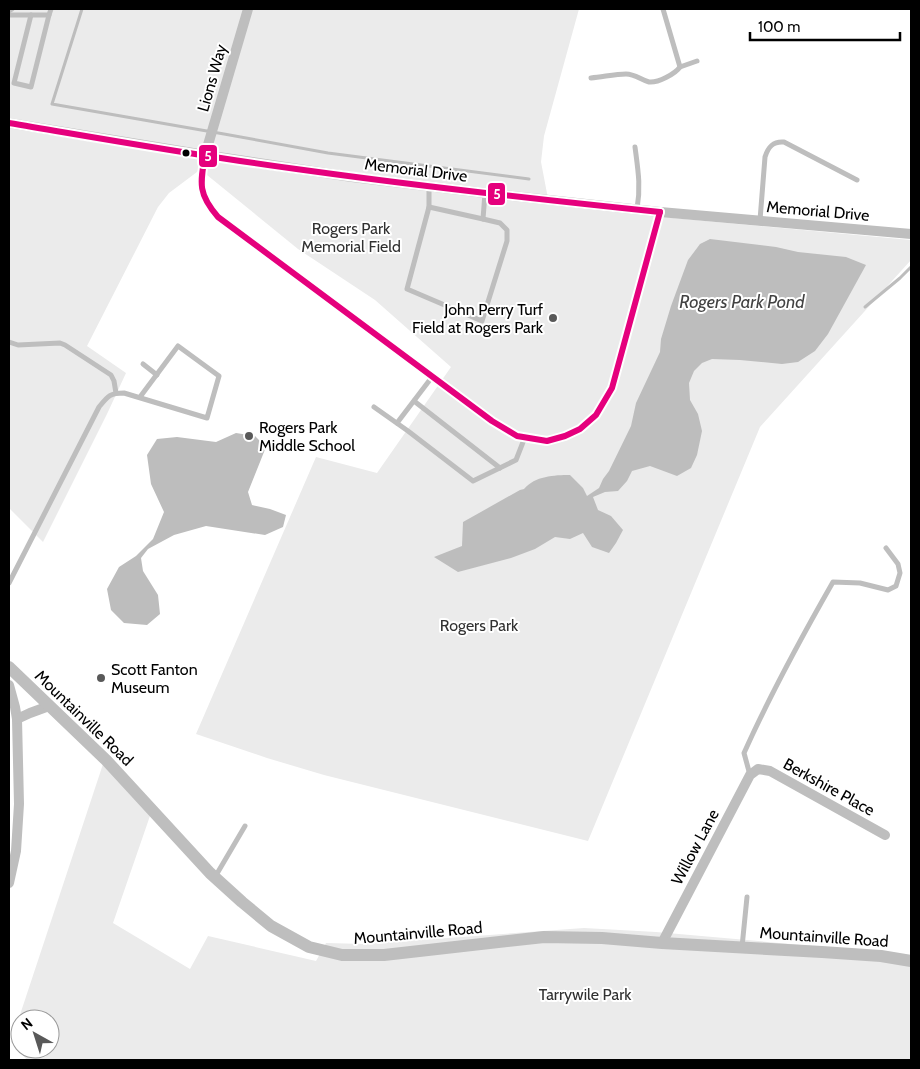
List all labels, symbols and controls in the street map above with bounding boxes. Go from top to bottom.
scale bar [750,10,900,42]
text: 100 m [758,18,800,36]
street label: Lions Way [193,42,231,114]
line badge: 5 [198,144,218,168]
text: 5 [204,147,212,165]
unlabelled marker [181,148,191,158]
street label: Memorial Drive [364,154,468,186]
line badge: 5 [487,182,506,206]
text: 5 [493,185,501,203]
street label: Memorial Drive [766,197,870,225]
park label: Rogers Park Memorial Field [301,219,401,256]
water label: Rogers Park Pond [679,291,805,313]
place label: John Perry Turf Field at Rogers Park [412,300,544,337]
marker: John Perry Turf Field at Rogers Park [547,312,559,324]
place label: Rogers Park Middle School [259,418,355,455]
marker: Rogers Park Middle School [243,430,255,442]
park label: Rogers Park [440,616,519,635]
place label: Scott Fanton Museum [111,660,198,697]
street label: Mountainville Road [31,666,137,770]
marker: Scott Fanton Museum [95,672,107,684]
street label: Berkshire Place [780,754,878,820]
street label: Willow Lane [667,806,723,888]
street label: Mountainville Road [353,918,483,948]
street label: Mountainville Road [759,923,889,951]
park label: Tarrywile Park [539,985,632,1004]
north arrow [10,1009,60,1059]
text: N [17,1014,36,1034]

